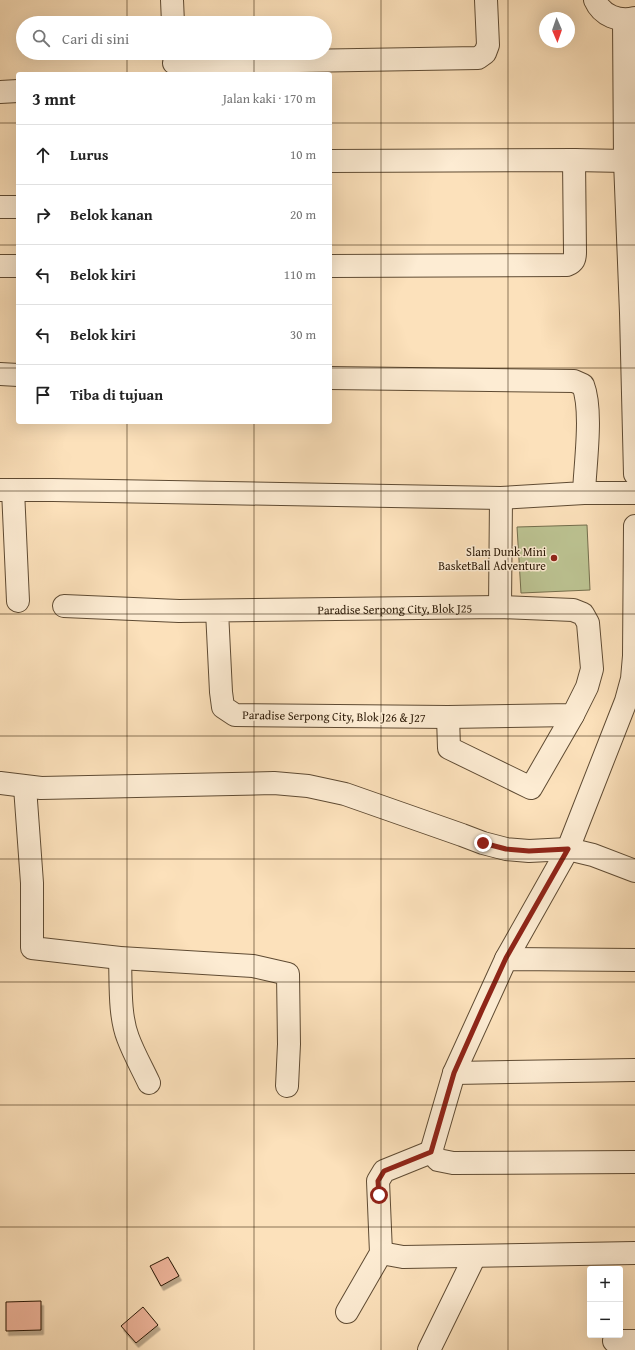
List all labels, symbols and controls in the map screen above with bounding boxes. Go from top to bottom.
north arrow [539,12,575,48]
search box [16,16,332,60]
icon: search [30,27,52,49]
text: Cari di sini [62,28,129,49]
text: 3 mnt [32,86,76,111]
text: Jalan kaki · 170 m [223,89,316,108]
icon: ahead [32,144,54,166]
text: Lurus [70,144,108,165]
text: 10 m [290,145,316,164]
icon: right [32,204,54,226]
text: Belok kanan [70,204,153,225]
text: 20 m [290,205,316,224]
icon: left [32,264,54,286]
text: Belok kiri [70,264,136,285]
text: 110 m [284,265,316,284]
icon: left [32,324,54,346]
text: Belok kiri [70,324,136,345]
text: 30 m [290,325,316,344]
icon: arrive [32,384,54,406]
text: Tiba di tujuan [70,384,163,405]
place label: Slam Dunk Mini BasketBall Adventure [438,543,547,574]
marker: Slam Dunk Mini BasketBall Adventure [549,553,559,563]
street label: Paradise Serpong City, Blok J25 [317,599,473,618]
street label: Paradise Serpong City, Blok J26 & J27 [242,706,426,726]
route end [474,834,492,852]
route start [370,1186,388,1204]
map controls [587,1266,623,1338]
button: + [587,1266,623,1302]
button: − [587,1302,623,1338]

